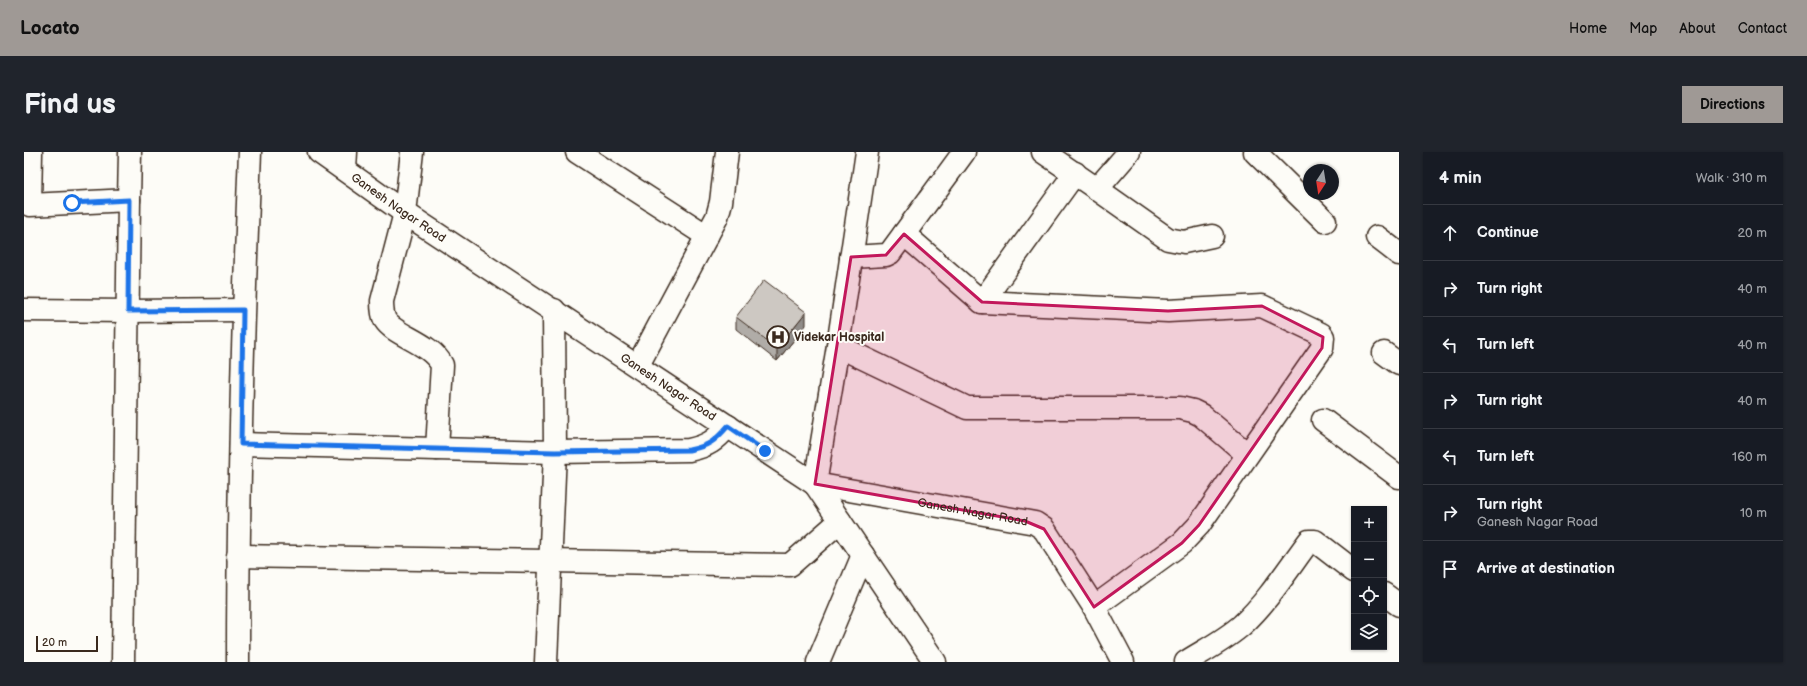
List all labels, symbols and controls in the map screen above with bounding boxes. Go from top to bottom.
text: Locato [20,17,80,40]
text: Home [1569,20,1607,37]
text: Map [1629,20,1657,37]
text: About [1679,20,1716,37]
text: Contact [1738,20,1787,37]
button: Directions [1682,86,1783,123]
text: Find us [24,88,116,121]
north arrow [1303,164,1339,200]
text: 4 min [1439,168,1482,188]
street label: Ganesh Nagar Road [348,170,449,245]
text: Walk · 310 m [1696,170,1767,186]
route start [63,194,81,212]
icon: ahead [1439,222,1461,244]
text: Continue [1477,223,1539,242]
text: 20 m [1737,225,1767,241]
icon: right [1439,278,1461,300]
text: Turn right [1477,279,1542,298]
text: 40 m [1737,281,1767,297]
hospital icon: Videkar Hospital [765,324,791,350]
place label: Videkar Hospital [794,330,884,345]
icon: left [1439,334,1461,356]
text: Turn left [1477,335,1534,354]
text: 40 m [1737,337,1767,353]
street label: Ganesh Nagar Road [617,350,719,424]
icon: right [1439,390,1461,412]
text: Turn right [1477,391,1542,410]
text: 40 m [1737,393,1767,409]
route end [756,442,774,460]
icon: left [1439,446,1461,468]
text: Turn left [1477,447,1534,466]
text: 160 m [1732,449,1767,465]
street label: Ganesh Nagar Road [916,495,1029,529]
text: Turn right [1477,495,1542,514]
icon: right [1439,502,1461,524]
text: 10 m [1740,505,1767,521]
map controls [1351,506,1387,650]
button: + [1351,506,1387,542]
text: Ganesh Nagar Road [1477,514,1598,530]
button: − [1351,542,1387,578]
icon: arrive [1439,558,1461,580]
text: Arrive at destination [1477,559,1615,578]
button: locate [1351,578,1387,614]
button: layers [1351,614,1387,650]
scale bar [36,634,98,653]
text: 20 m [42,636,67,649]

